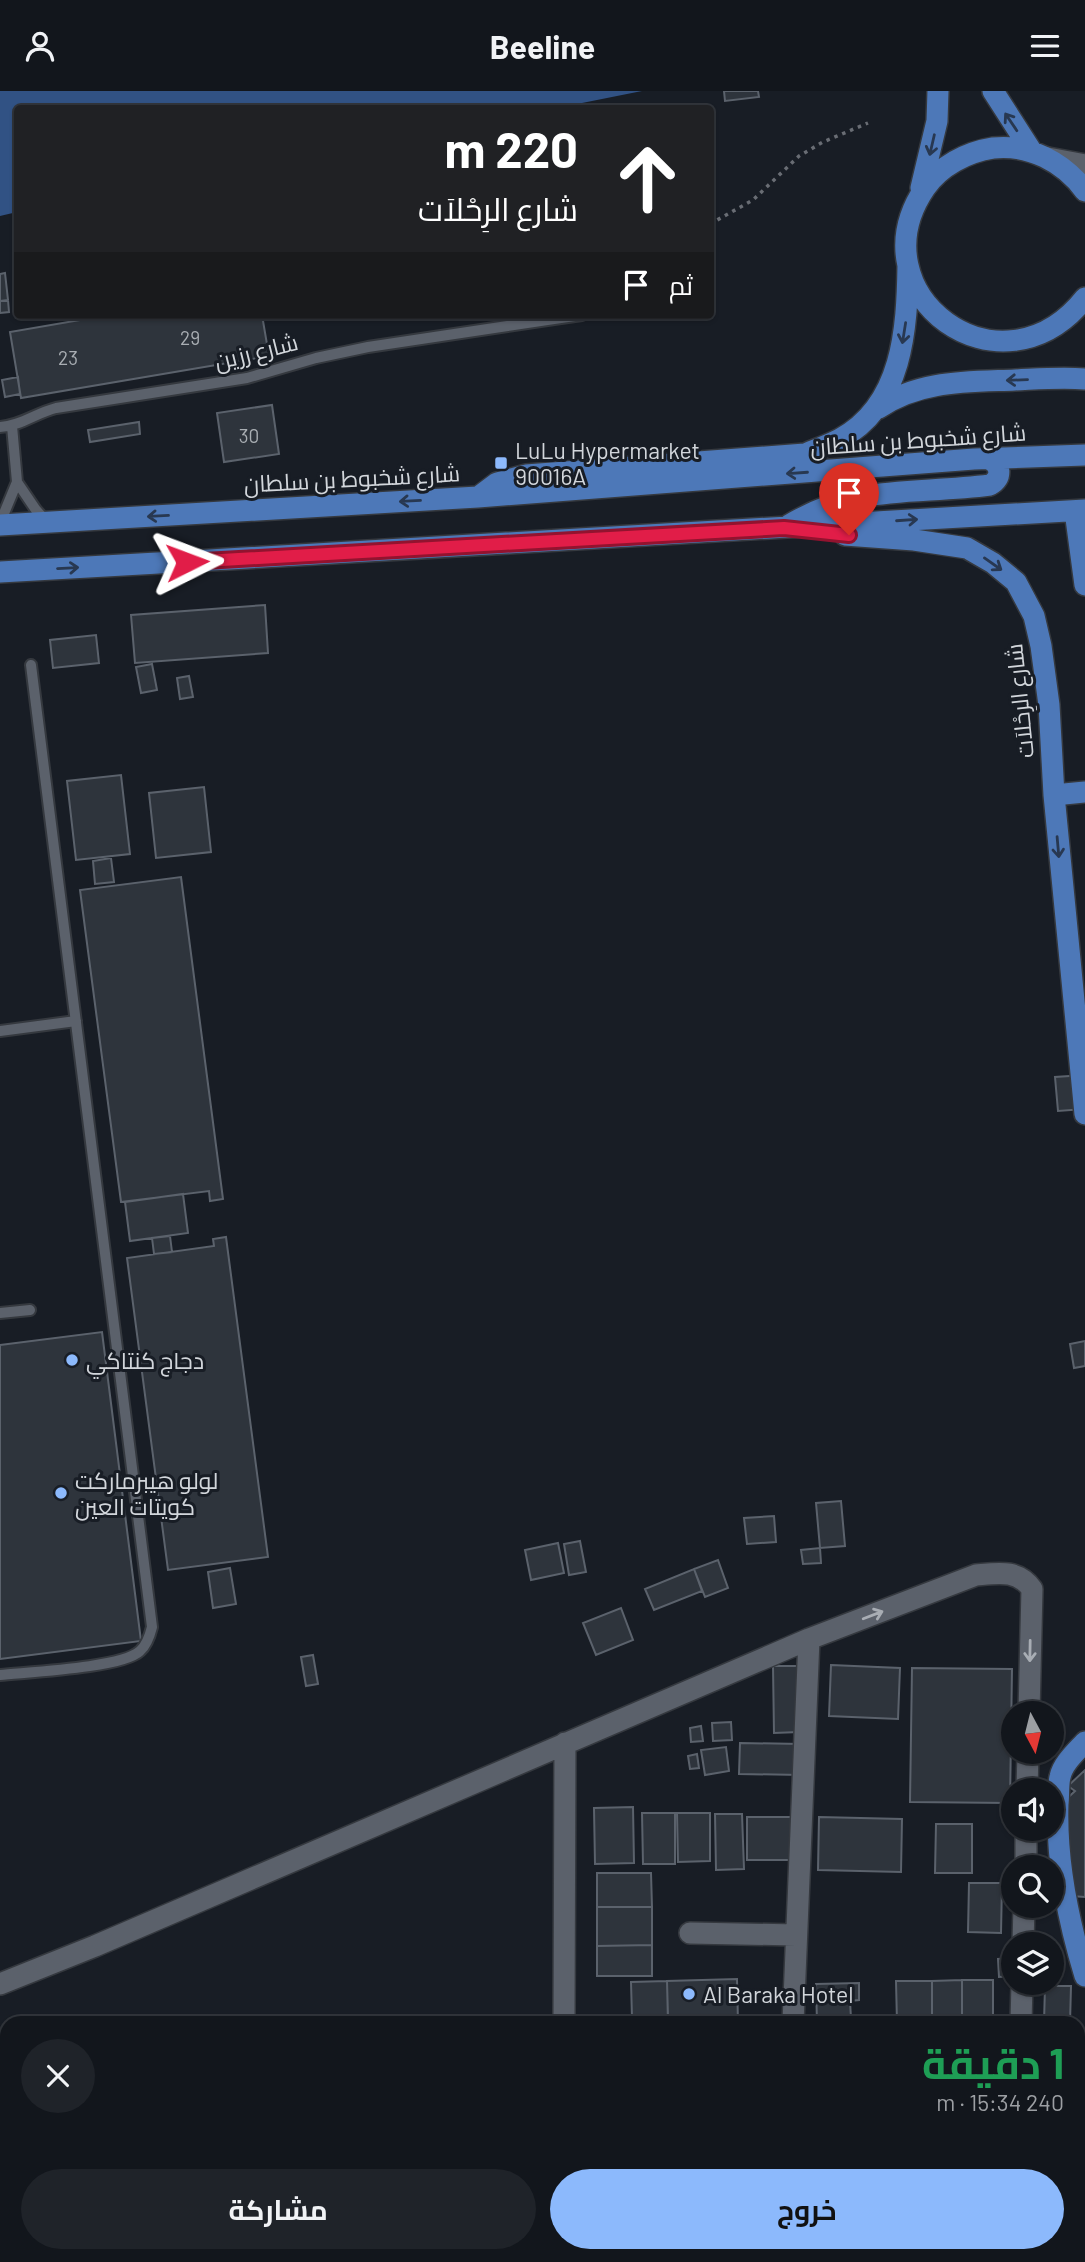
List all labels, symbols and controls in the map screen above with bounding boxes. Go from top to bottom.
icon: person [21,27,59,65]
text: Beeline [490,27,595,65]
icon: menu [1026,27,1064,65]
one-way arrow [1004,113,1018,132]
text: 220 m [444,119,578,178]
icon: ahead [602,133,693,224]
one-way arrow [925,133,938,156]
text: شارع الرِحْلاَت [418,189,578,227]
icon: arrive [617,266,655,304]
text: ثم [669,269,693,300]
one-way arrow [897,321,910,344]
house number: 29 [180,326,200,349]
street label: شارع رزين [211,327,302,378]
house number: 23 [58,346,78,369]
one-way arrow [1006,374,1029,387]
street label: شارع شخبوط بن سلطان [809,417,1027,464]
house number: 30 [239,424,259,447]
place label: LuLu Hypermarket 90016A [515,436,700,490]
marker: LuLu Hypermarket 90016A [493,455,509,471]
street label: شارع شخبوط بن سلطان [243,458,461,501]
pin [819,463,879,535]
one-way arrow [786,467,809,480]
icon: arrive [830,474,868,512]
one-way arrow [399,495,422,508]
one-way arrow [147,509,170,522]
one-way arrow [895,513,918,526]
position arrow [150,525,224,599]
one-way arrow [983,557,1002,571]
one-way arrow [56,562,79,575]
street label: شارع الرِحْلاَت [999,642,1042,760]
one-way arrow [1052,835,1065,857]
place label: دجاج كنتاكي [86,1346,204,1379]
marker: دجاج كنتاكي [64,1352,80,1368]
place label: لولو هيبرماركت كويتات العين [75,1466,218,1521]
marker: لولو هيبرماركت كويتات العين [53,1485,69,1501]
one-way arrow [862,1608,884,1620]
one-way arrow [1024,1639,1037,1662]
north arrow [1001,1701,1064,1764]
map controls [1001,1701,1064,1995]
button: sound [1001,1778,1064,1841]
button: search [1001,1855,1064,1918]
button: layers [1001,1932,1064,1995]
place label: Al Baraka Hotel [703,1980,854,2008]
marker: Al Baraka Hotel [681,1986,697,2002]
text: 1 دقيقة [922,2037,1064,2087]
button: close [21,2039,95,2113]
text: 240 m · 15:34 [936,2088,1064,2116]
button: مشاركة [21,2169,536,2249]
button: خروج [550,2169,1064,2249]

